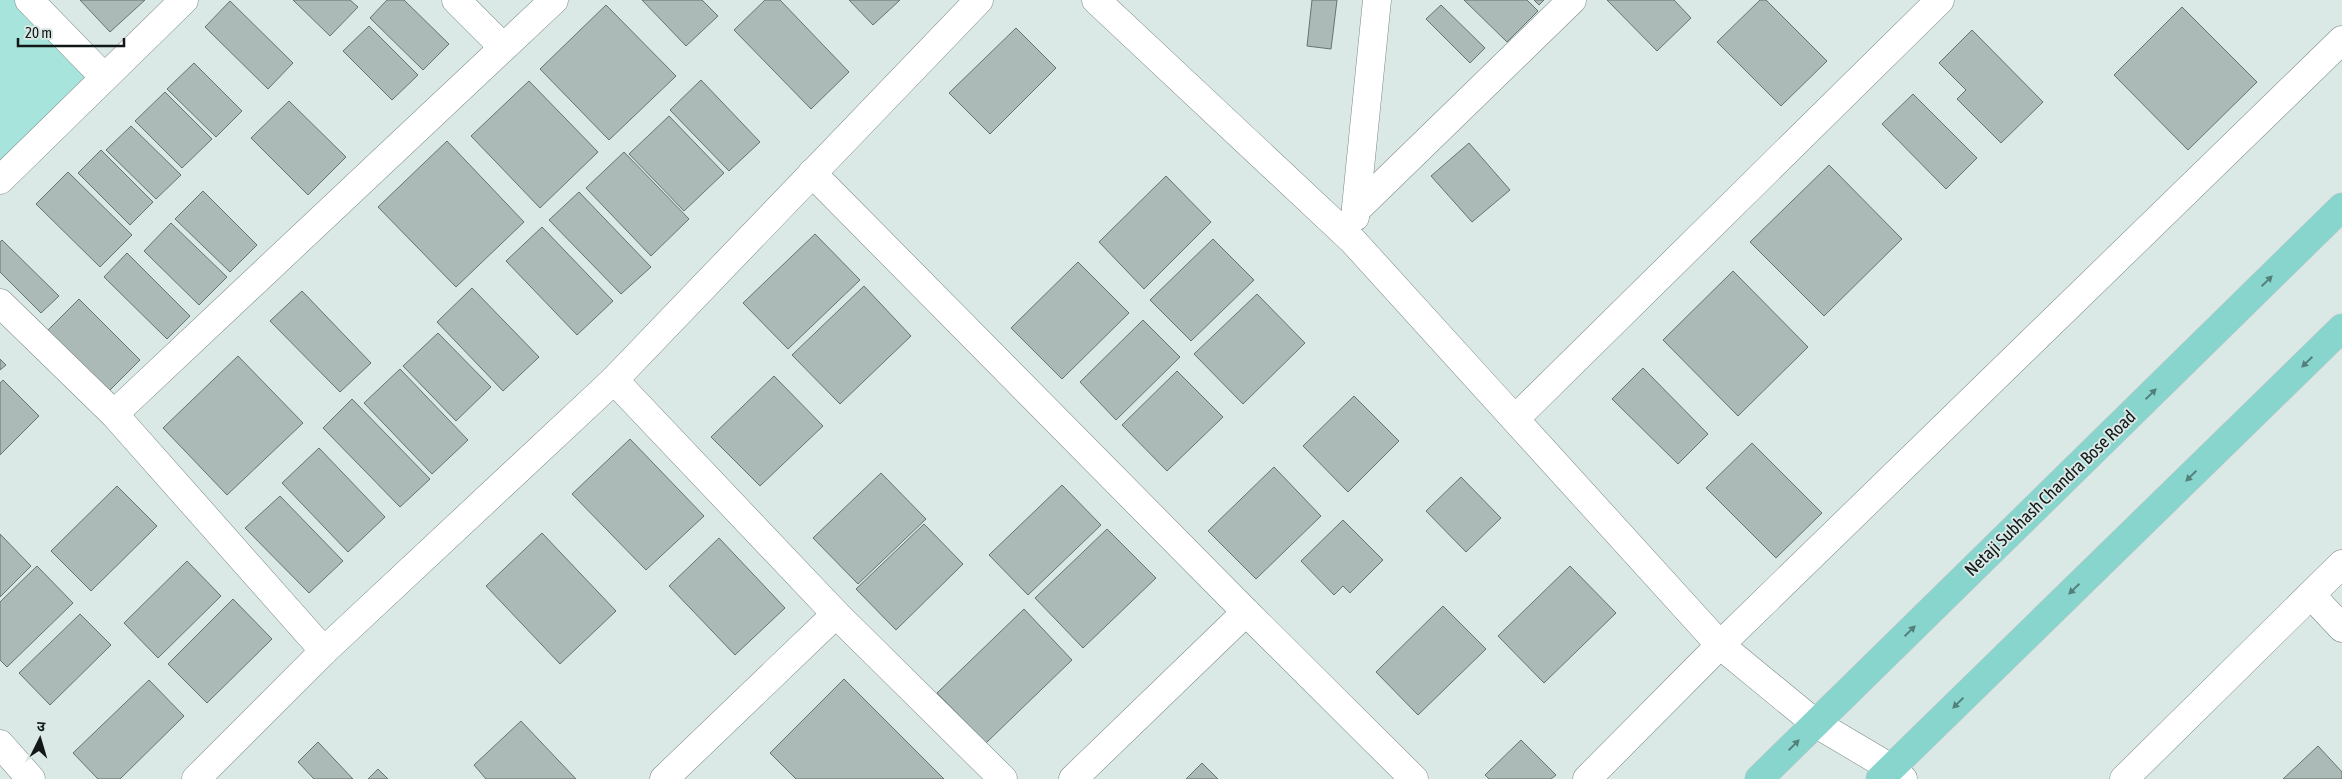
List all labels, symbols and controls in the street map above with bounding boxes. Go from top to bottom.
scale bar [18,15,124,47]
text: 20 m [25,24,52,41]
one-way arrow [2260,275,2272,287]
one-way arrow [2301,356,2313,368]
one-way arrow [2144,389,2156,401]
street label: Netaji Subhash Chandra Bose Road [1960,406,2140,580]
one-way arrow [2185,470,2197,482]
one-way arrow [2069,583,2081,595]
one-way arrow [1903,625,1915,637]
one-way arrow [1952,696,1964,708]
north arrow [15,714,65,764]
text: उ [36,718,47,734]
one-way arrow [1787,739,1799,751]

